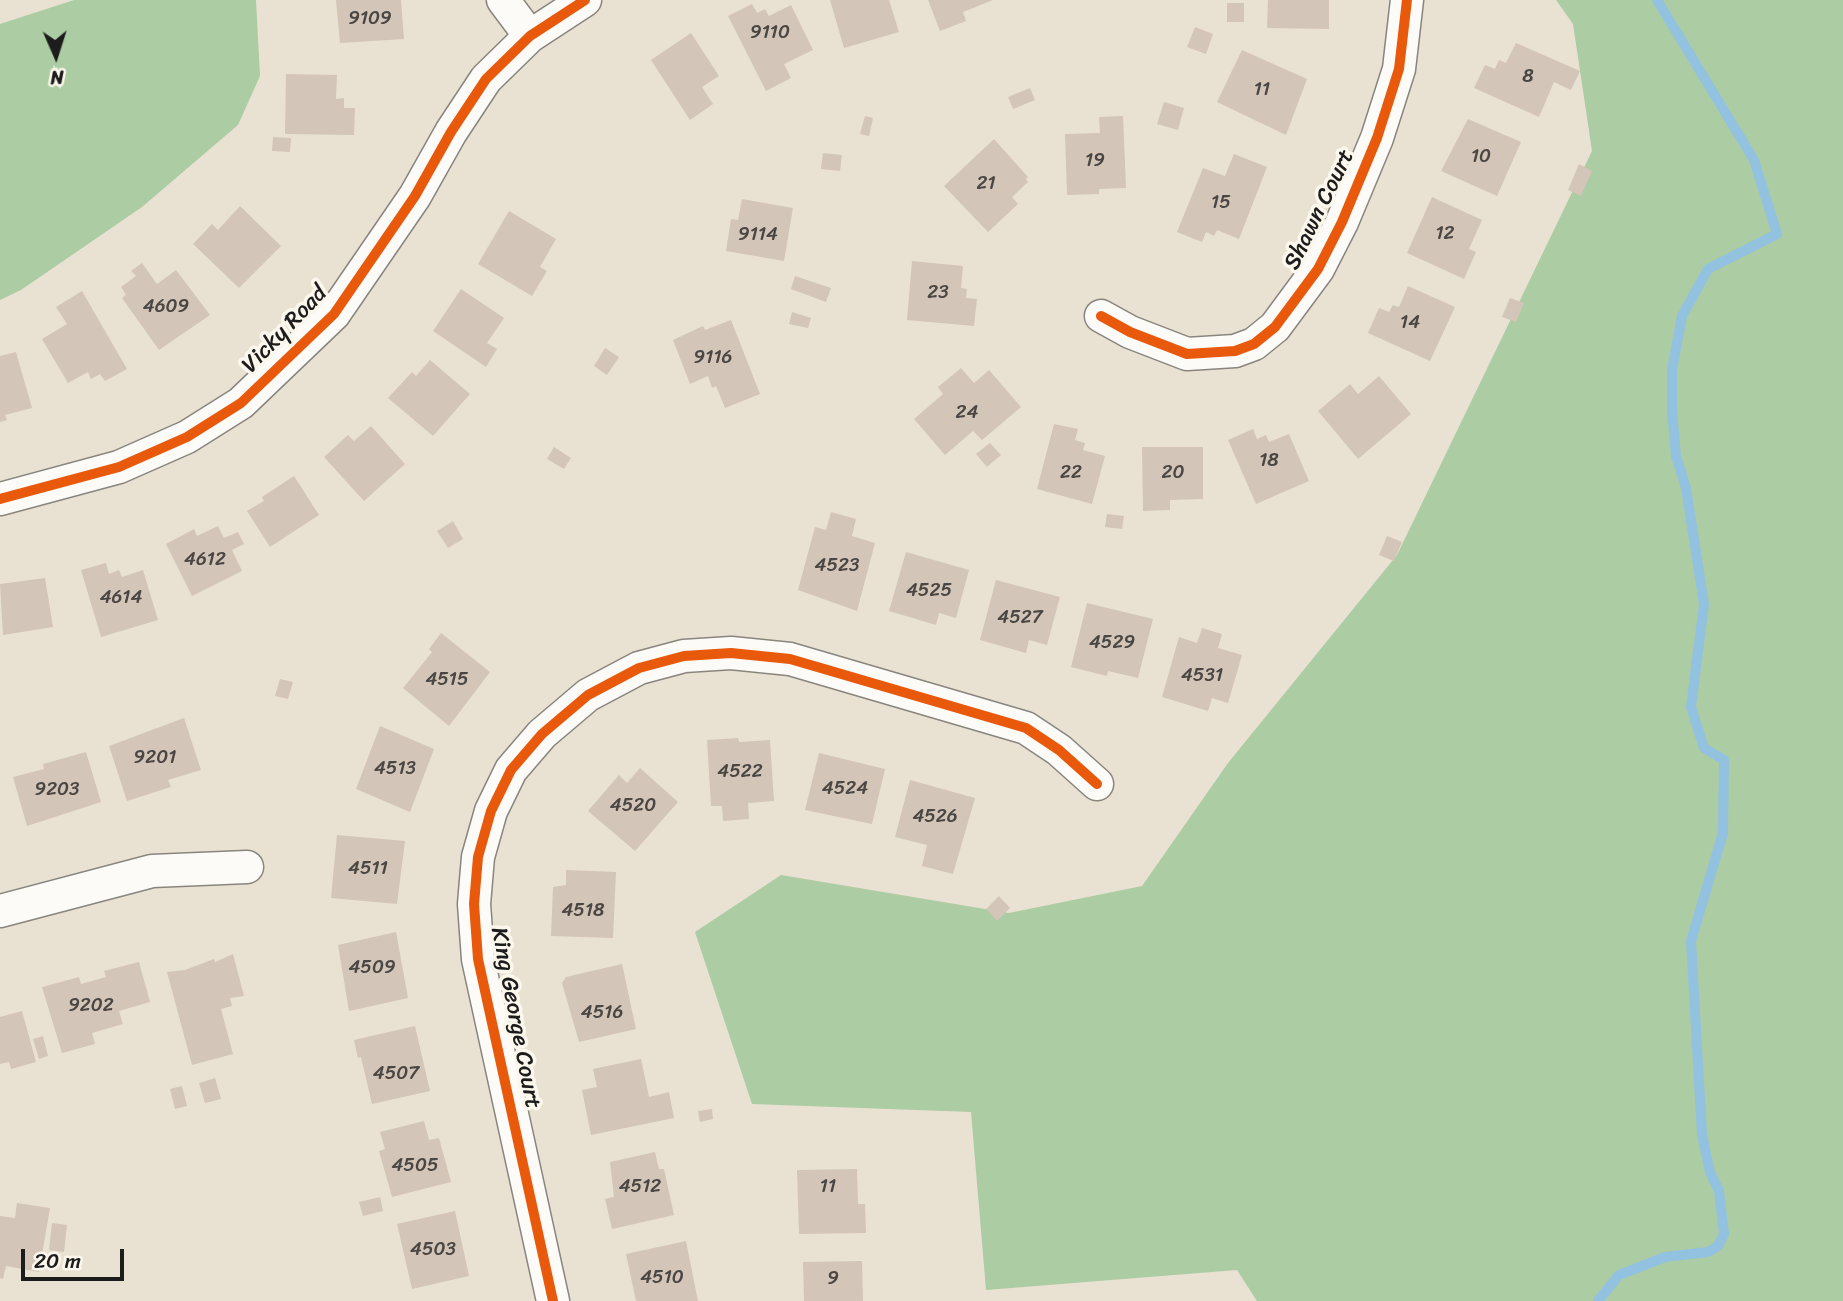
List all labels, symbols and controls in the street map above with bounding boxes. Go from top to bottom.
house number: 9109 [348,8,392,30]
north arrow [21,21,91,91]
house number: 9110 [750,22,790,44]
text: N [50,61,65,94]
house number: 8 [1522,66,1534,88]
house number: 11 [1254,79,1270,101]
street label: Shawn Court [1279,145,1361,275]
house number: 10 [1471,146,1491,168]
house number: 19 [1085,150,1105,172]
house number: 21 [976,173,996,195]
house number: 15 [1211,192,1231,214]
house number: 12 [1435,223,1455,245]
house number: 9114 [738,224,778,246]
street label: Vicky Road [237,281,333,379]
house number: 23 [927,282,949,304]
house number: 4609 [143,296,189,318]
house number: 14 [1400,312,1420,334]
house number: 9116 [694,347,732,369]
house number: 24 [956,402,978,424]
house number: 18 [1259,450,1279,472]
house number: 22 [1060,462,1082,484]
house number: 20 [1162,462,1184,484]
house number: 4612 [184,549,226,571]
house number: 4523 [815,555,859,577]
house number: 4525 [906,580,952,602]
house number: 4614 [100,587,142,609]
house number: 4527 [997,607,1043,629]
house number: 4529 [1089,632,1135,654]
house number: 4531 [1181,665,1223,687]
house number: 4515 [425,669,469,691]
house number: 9201 [134,747,176,769]
house number: 4513 [374,758,416,780]
house number: 4522 [717,761,763,783]
house number: 4524 [822,778,868,800]
house number: 9203 [34,779,80,801]
house number: 4520 [610,795,656,817]
house number: 4526 [912,806,958,828]
house number: 4511 [348,858,388,880]
house number: 4518 [561,900,605,922]
street label: King George Court [484,925,546,1111]
house number: 4509 [348,957,396,979]
house number: 9202 [68,995,114,1017]
house number: 4516 [581,1002,623,1024]
house number: 4507 [373,1063,419,1085]
house number: 4505 [391,1155,439,1177]
house number: 4512 [619,1176,661,1198]
house number: 11 [820,1176,836,1198]
scale bar [24,1234,128,1278]
house number: 4503 [410,1239,456,1261]
text: 20 m [34,1242,81,1280]
house number: 4510 [640,1267,684,1289]
house number: 9 [827,1268,839,1290]

